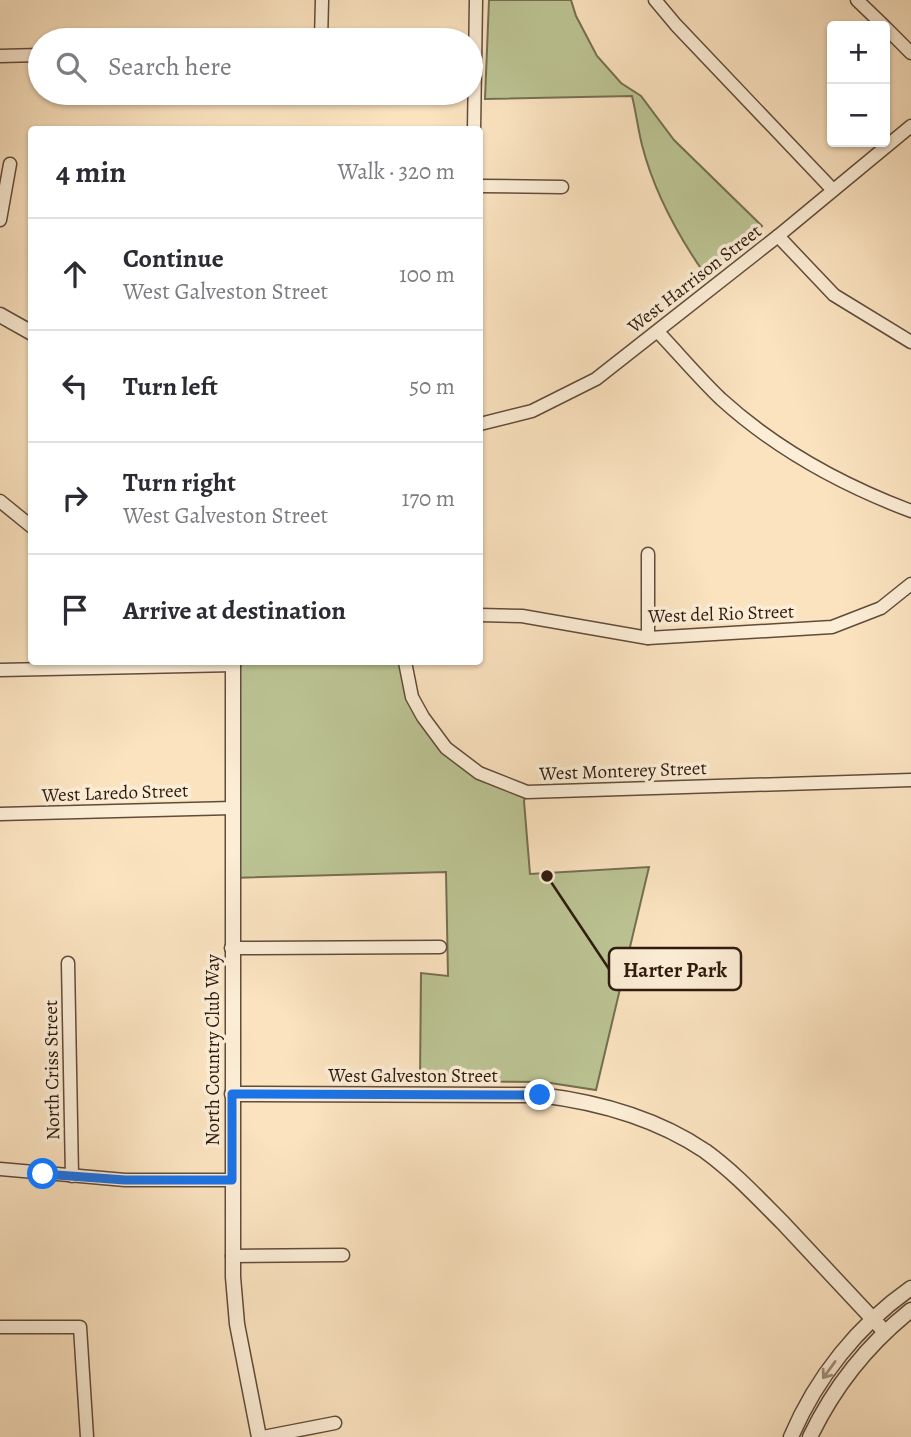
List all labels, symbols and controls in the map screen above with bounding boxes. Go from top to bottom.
map controls [827,21,890,147]
button: + [827,21,890,84]
search box [28,28,483,105]
icon: search [52,48,90,86]
text: Search here [108,49,232,84]
button: − [827,84,890,147]
text: 4 min [56,152,126,192]
text: Walk · 320 m [338,156,455,187]
street label: West Harrison Street [622,218,767,340]
text: Continue [123,241,224,276]
icon: ahead [56,255,94,293]
text: 100 m [399,259,455,290]
text: West Galveston Street [123,276,328,307]
icon: left [56,367,94,405]
text: Turn left [123,369,218,404]
text: 50 m [409,371,455,402]
text: Turn right [123,465,236,500]
icon: right [56,479,94,517]
text: 170 m [402,483,455,514]
text: West Galveston Street [123,500,328,531]
icon: arrive [56,591,94,629]
text: Arrive at destination [123,593,346,628]
street label: West del Rio Street [646,598,795,630]
street label: West Monterey Street [538,755,707,787]
street label: West Laredo Street [40,777,189,809]
callout: Harter Park [609,948,741,990]
street label: North Country Club Way [200,954,226,1146]
text: Harter Park [623,956,727,984]
street label: North Criss Street [38,1000,66,1140]
street label: West Galveston Street [327,1063,498,1089]
route end [524,1079,555,1110]
route start [27,1158,58,1189]
one-way arrow [822,1360,836,1379]

